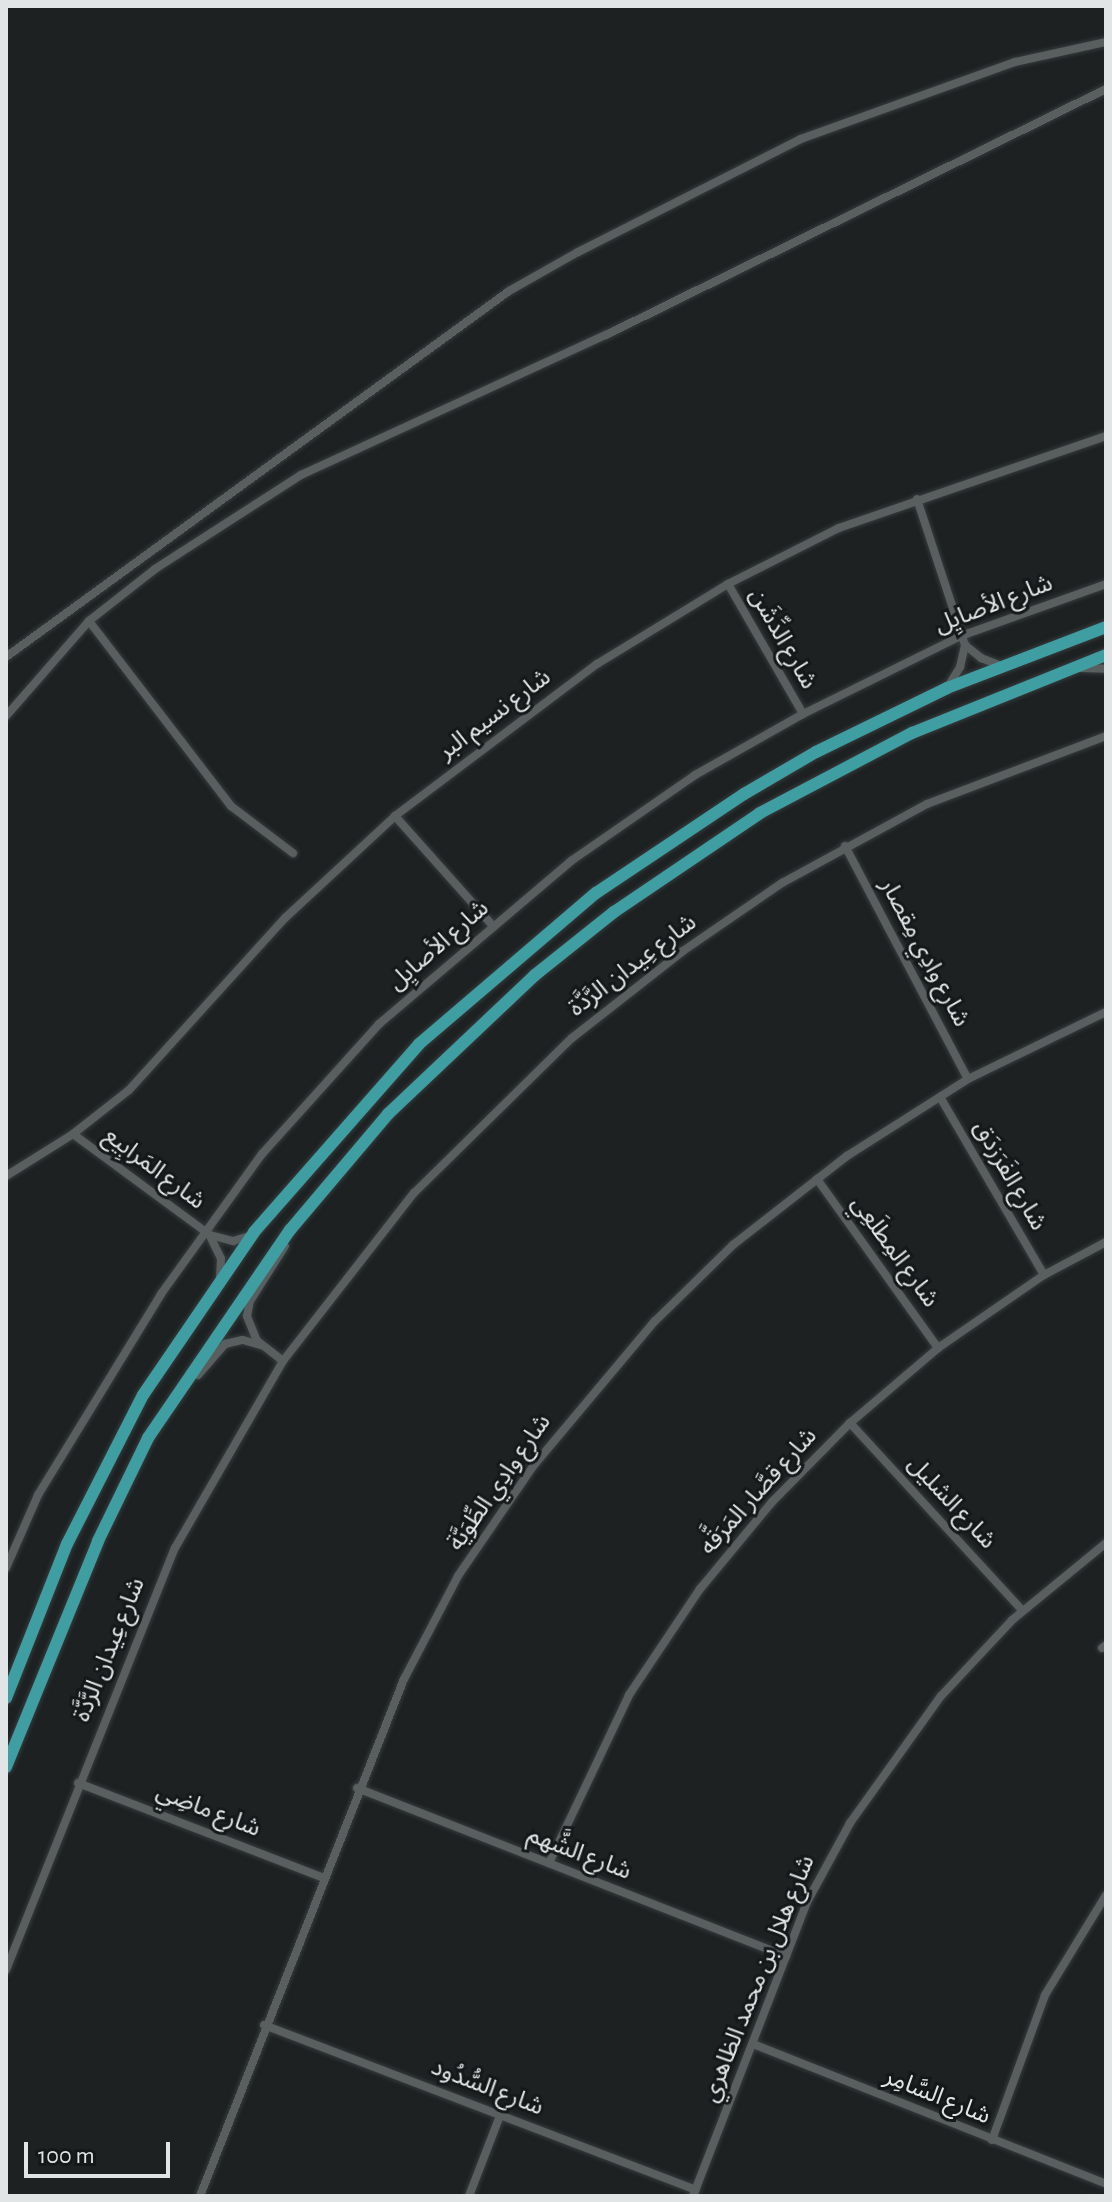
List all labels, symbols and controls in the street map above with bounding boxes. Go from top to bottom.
street label: شارع الأصايِل [931,569,1057,641]
street label: شارع الدِّشَن [742,583,822,695]
street label: شارع نسيم البر [433,663,557,767]
street label: شارع وادِي مِقصار [873,874,975,1032]
street label: شارع الأصايِل [383,895,495,997]
street label: شارع عِيدان الرَّدَّة [563,909,703,1023]
street label: شارع الفَرَزدَق [966,1116,1052,1236]
street label: شارع المَرابِيع [98,1122,210,1216]
street label: شارع المِطلَعِي [844,1191,944,1313]
street label: شارع وادِي الطِّوَيَّة [442,1409,558,1557]
street label: شارع قصَّار المَرَقَّه [694,1423,824,1561]
street label: شارع الشليل [901,1450,1001,1556]
street label: شارع عِيدان الرَّدَّة [68,1574,152,1726]
street label: شارع ماضِي [152,1778,264,1844]
street label: شارع الشَّهم [523,1821,635,1887]
street label: شارع هلال بن محمد الظاهري [696,1851,822,2107]
street label: شارع السُّدُود [427,2053,547,2123]
street label: شارع السَّامِر [880,2063,994,2131]
scale bar [28,2126,174,2176]
text: 100 m [38,2144,95,2168]

